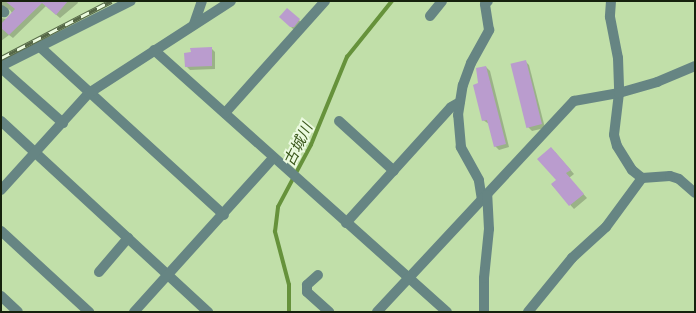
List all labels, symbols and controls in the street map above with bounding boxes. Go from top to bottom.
water label: 古城川 [279,120,315,168]

